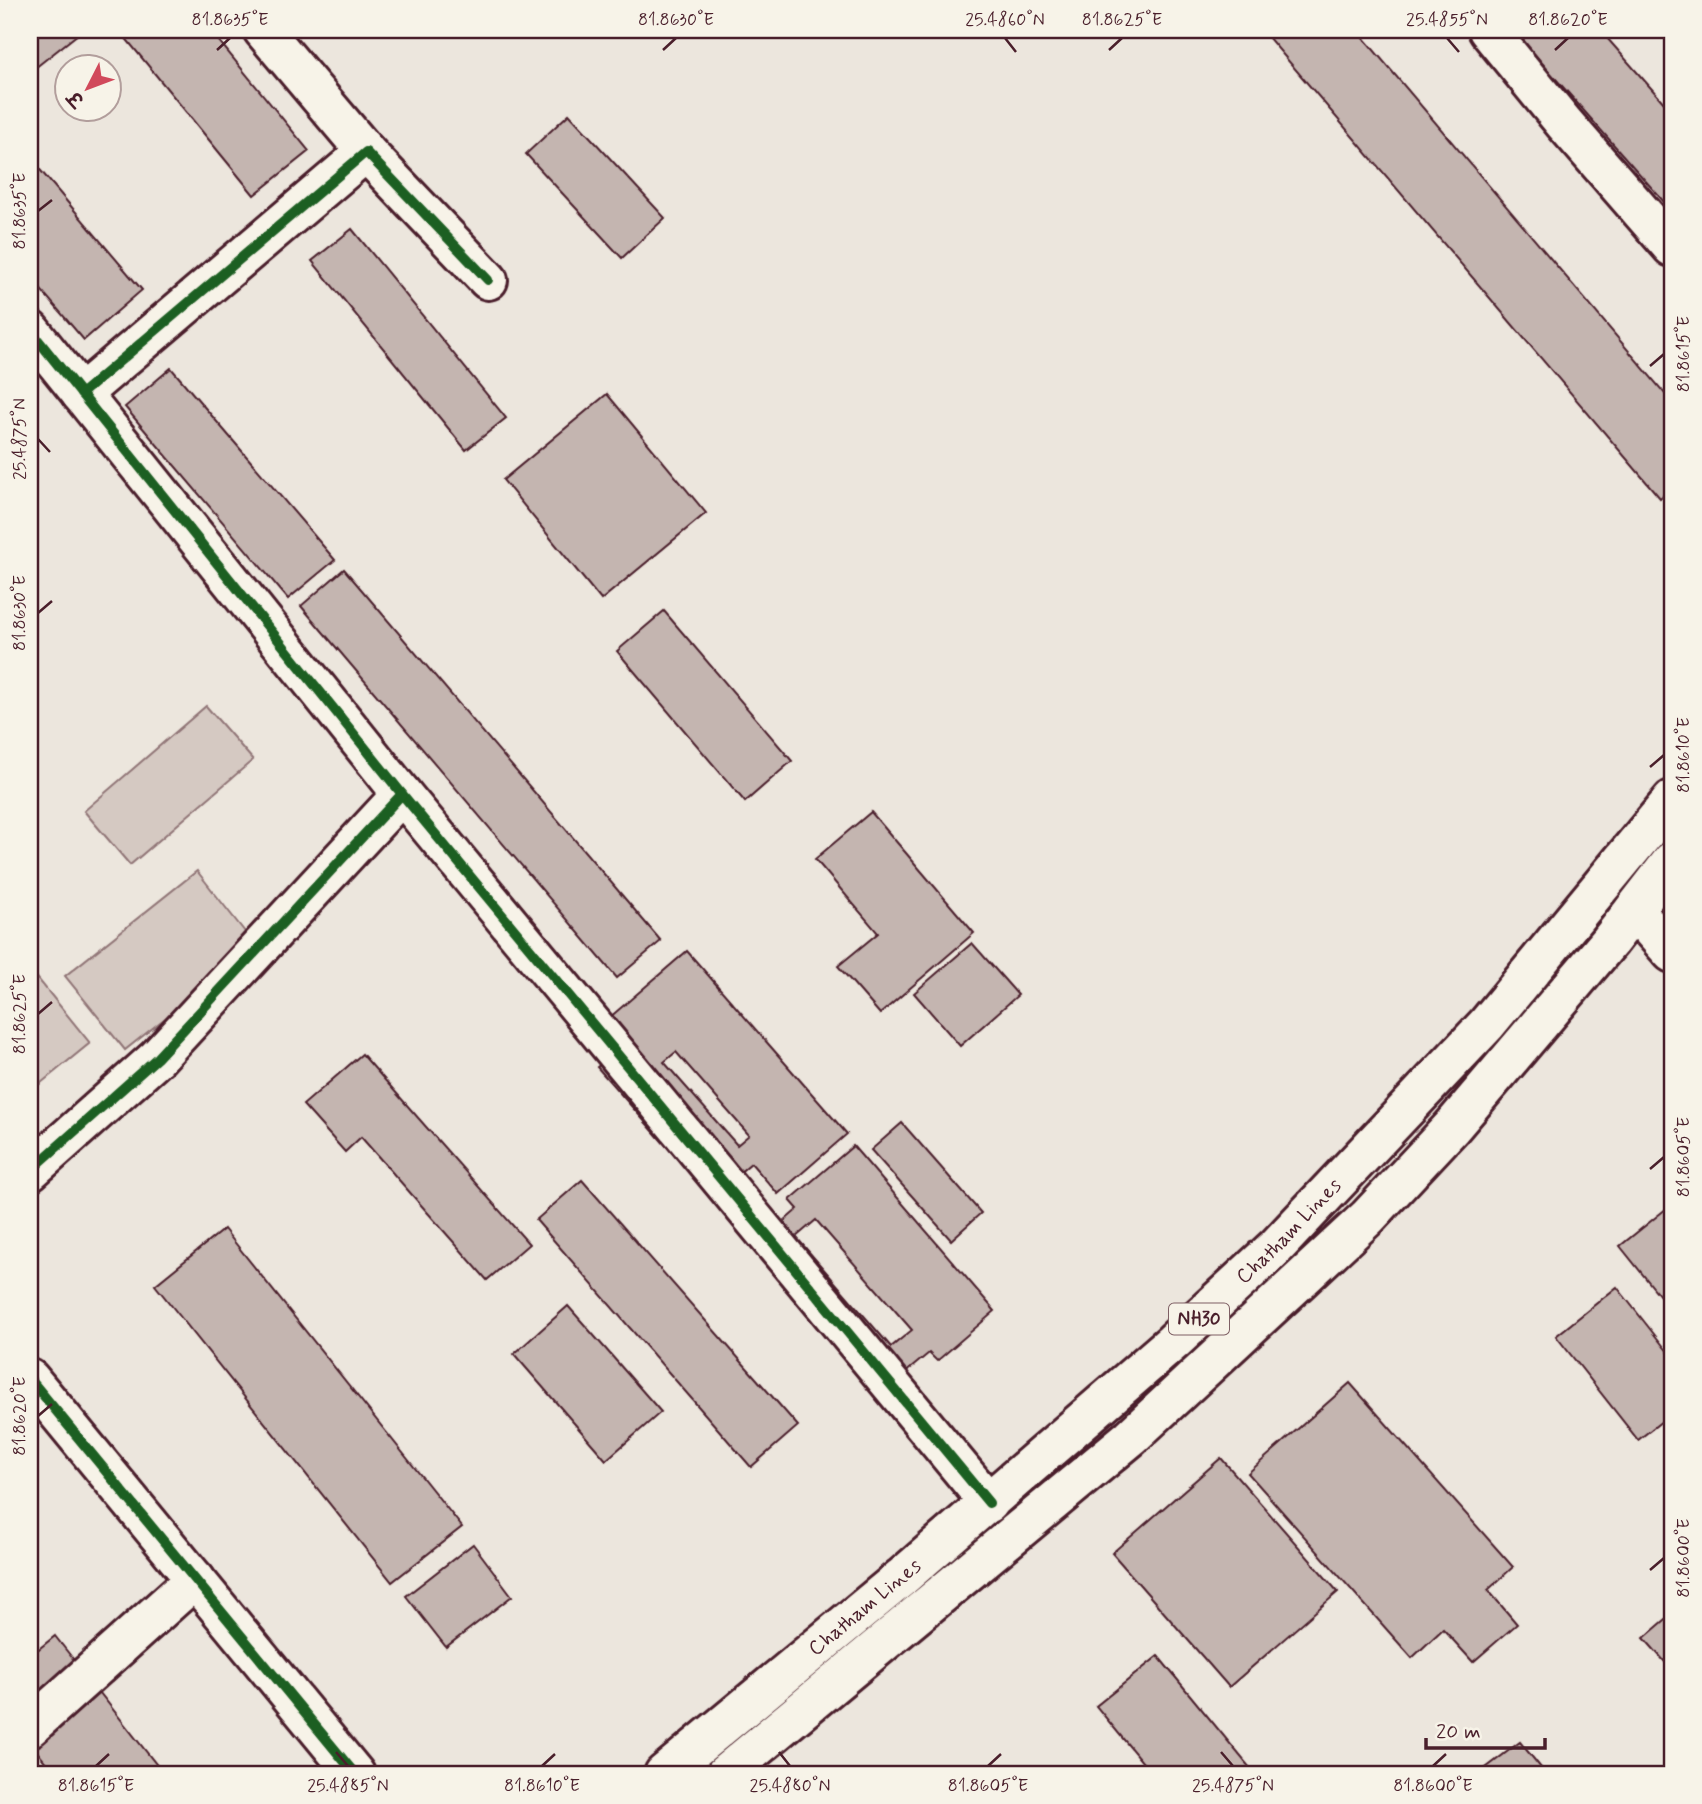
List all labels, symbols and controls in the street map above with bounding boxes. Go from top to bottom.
text: 81.8635°E [192,8,268,32]
text: 81.8630°E [638,8,714,32]
text: 25.4860°N [965,8,1045,32]
text: 81.8625°E [1082,8,1162,32]
text: 25.4855°N [1406,8,1488,32]
text: 81.8620°E [1528,8,1608,32]
north arrow [52,52,122,122]
text: उ [61,84,91,113]
text: 81.8635°E [8,173,32,249]
text: 81.8615°E [1672,316,1696,392]
text: 25.4875°N [8,398,32,480]
text: 81.8630°E [8,575,32,651]
text: 81.8610°E [1672,717,1696,793]
text: 81.8625°E [8,974,32,1054]
text: 81.8605°E [1672,1117,1696,1197]
street label: Chatham Lines [1230,1172,1348,1291]
road number: NH30 [1169,1303,1229,1334]
text: 81.8620°E [8,1376,32,1456]
text: 81.8600°E [1672,1518,1696,1598]
street label: Chatham Lines [803,1552,927,1663]
scale bar [1426,1706,1544,1750]
text: 20 m [1436,1718,1481,1746]
text: 81.8615°E [58,1774,134,1798]
text: 25.4885°N [307,1774,389,1798]
text: 81.8610°E [504,1774,580,1798]
text: 25.4880°N [750,1774,830,1798]
text: 81.8605°E [948,1774,1028,1798]
text: 25.4875°N [1192,1774,1274,1798]
text: 81.8600°E [1393,1774,1473,1798]

